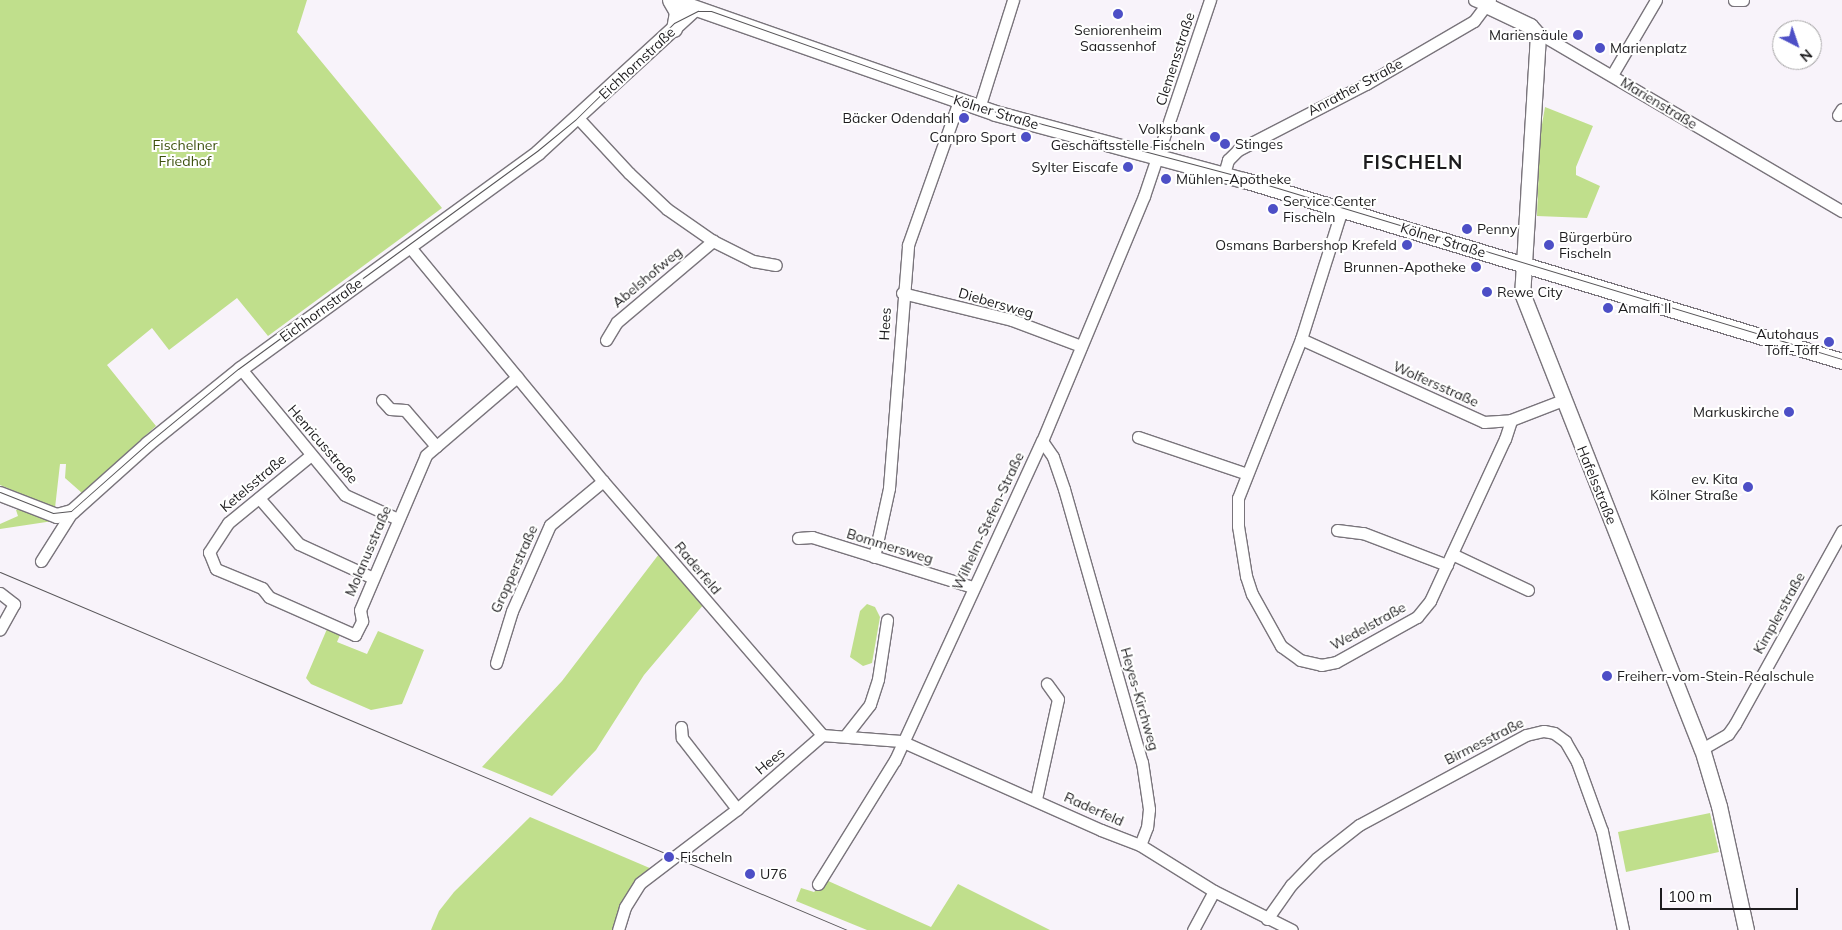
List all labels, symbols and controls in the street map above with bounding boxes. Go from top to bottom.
marker: Seniorenheim Saassenhof [1112,8,1124,20]
street label: Clemensstraße [1152,10,1198,108]
north arrow [1772,20,1822,70]
place label: Seniorenheim Saassenhof [1074,22,1162,54]
street label: Eichhornstraße [595,23,679,103]
place label: Mariensäule [1489,27,1568,43]
marker: Mariensäule [1572,29,1584,41]
place label: Marienplatz [1610,40,1687,56]
marker: Marienplatz [1594,42,1606,54]
text: N [1796,45,1816,66]
street label: Anrather Straße [1305,55,1405,119]
street label: Marienstraße [1618,74,1700,132]
street label: Kölner Straße [951,91,1041,133]
place label: Bäcker Odendahl [842,110,954,126]
marker: Bäcker Odendahl [958,112,970,124]
place label: Volksbank Geschäftsstelle Fischeln [1051,121,1205,154]
place label: Canpro Sport [930,129,1016,145]
marker: Canpro Sport [1020,131,1032,143]
marker: Volksbank Geschäftsstelle Fischeln [1209,131,1221,143]
place label: Stinges [1235,136,1283,152]
park label: Fischelner Friedhof [152,137,218,170]
marker: Stinges [1219,138,1231,150]
district label: FISCHELN [1362,152,1464,174]
place label: Sylter Eiscafe [1031,159,1118,175]
marker: Sylter Eiscafe [1122,161,1134,173]
place label: Mühlen-Apotheke [1176,171,1291,187]
marker: Mühlen-Apotheke [1160,173,1172,185]
place label: Service Center Fischeln [1283,193,1376,226]
marker: Service Center Fischeln [1267,203,1279,215]
street label: Kölner Straße [1398,219,1488,261]
place label: Penny [1477,221,1517,237]
marker: Penny [1461,223,1473,235]
place label: Bürgerbüro Fischeln [1559,229,1632,262]
place label: Osmans Barbershop Krefeld [1215,237,1397,253]
marker: Osmans Barbershop Krefeld [1401,239,1413,251]
marker: Bürgerbüro Fischeln [1543,239,1555,251]
street label: Abelshofweg [609,243,685,311]
place label: Brunnen-Apotheke [1343,259,1466,275]
marker: Brunnen-Apotheke [1470,261,1482,273]
street label: Eichhornstraße [276,274,366,346]
street label: Diebersweg [957,284,1035,322]
place label: Rewe City [1497,284,1563,300]
marker: Rewe City [1481,286,1493,298]
place label: Amalfi II [1618,300,1671,316]
marker: Amalfi II [1602,302,1614,314]
street label: Hees [876,307,894,341]
place label: Autohaus Töff-Töff [1756,326,1819,358]
marker: Autohaus Töff-Töff [1823,336,1835,348]
street label: Wolfersstraße [1391,358,1481,410]
street label: Henricusstraße [284,401,362,487]
place label: Markuskirche [1693,404,1779,420]
marker: Markuskirche [1783,406,1795,418]
street label: Hafelsstraße [1574,443,1620,527]
street label: Wilhelm-Stefen-Straße [949,449,1027,593]
street label: Ketelsstraße [217,451,289,515]
place label: ev. Kita Kölner Straße [1650,471,1738,504]
marker: ev. Kita Kölner Straße [1742,481,1754,493]
street label: Molanusstraße [341,503,395,599]
street label: Gropperstraße [487,522,541,616]
street label: Bommersweg [845,525,935,567]
street label: Raderfeld [671,538,725,598]
street label: Kimplerstraße [1750,569,1808,657]
street label: Wedelstraße [1327,598,1409,654]
street label: Heyes-Kirchweg [1117,645,1163,753]
place label: Freiherr-vom-Stein-Realschule [1617,668,1814,684]
marker: Freiherr-vom-Stein-Realschule [1601,670,1613,682]
street label: Birmesstraße [1442,714,1526,768]
street label: Hees [752,744,788,778]
street label: Raderfeld [1062,788,1126,830]
place label: Fischeln [680,849,732,865]
marker: Fischeln [662,850,676,864]
place label: U76 [760,866,787,882]
marker: U76 [744,868,756,880]
scale bar [1662,878,1800,910]
text: 100 m [1668,887,1712,906]

